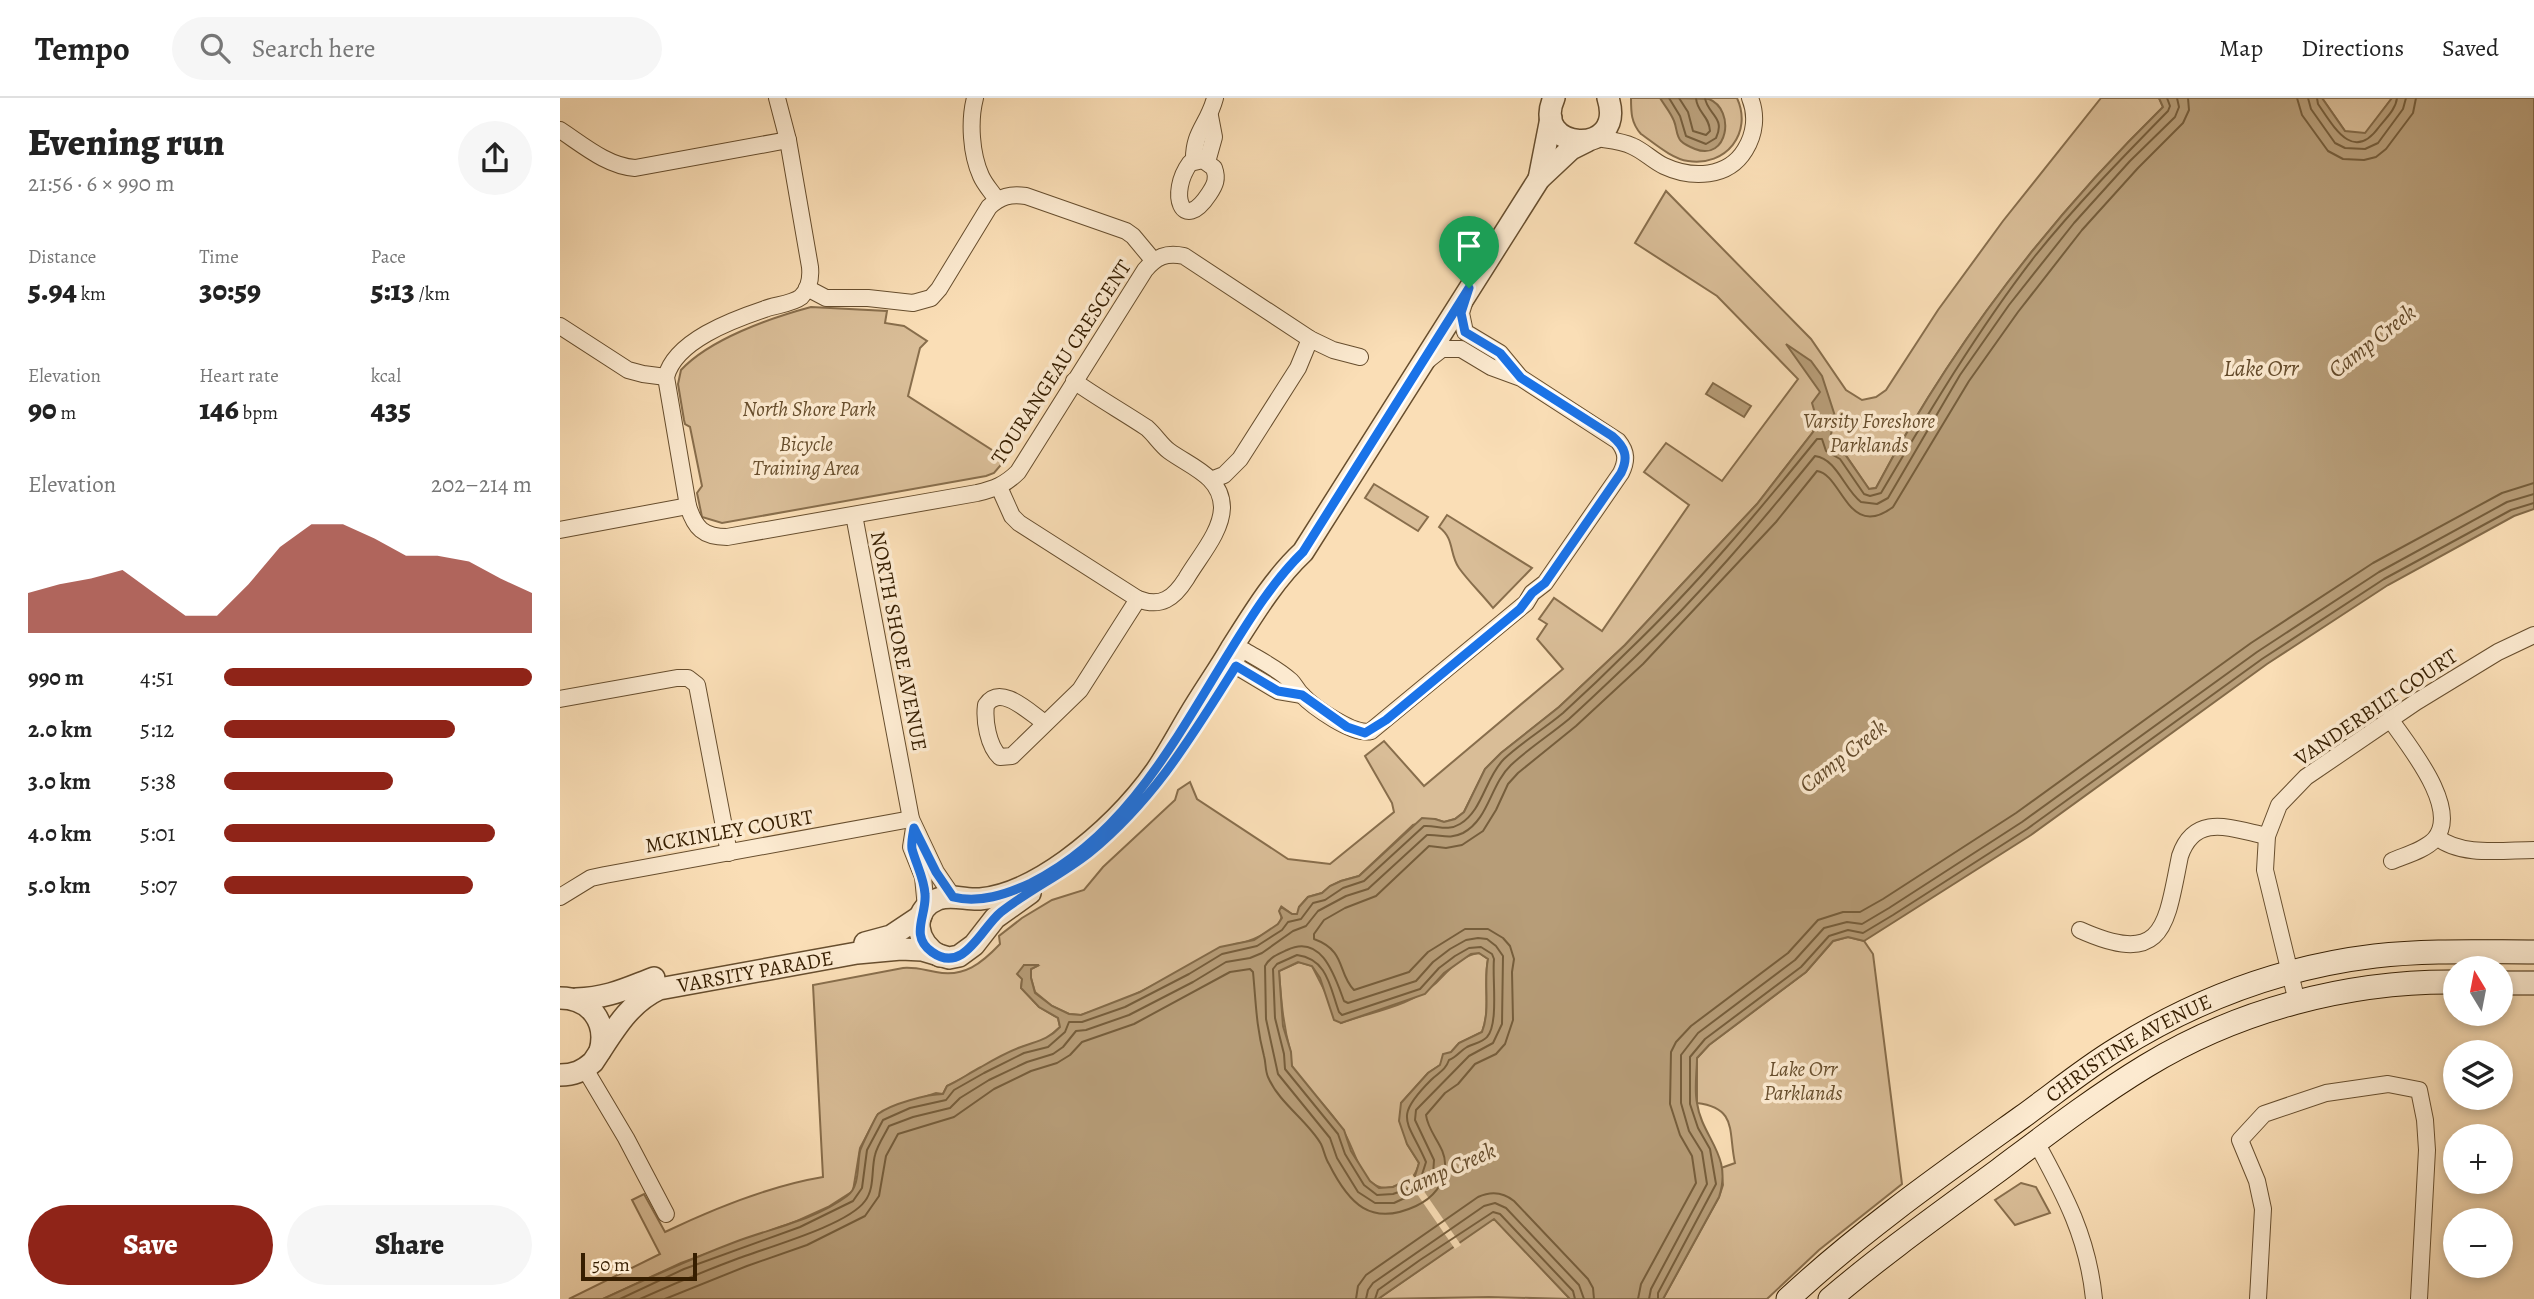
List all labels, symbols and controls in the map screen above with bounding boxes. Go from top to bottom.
search box [172,17,662,80]
text: Tempo [35,26,130,71]
icon: search [196,29,234,67]
text: Search here [252,31,375,66]
text: Map [2219,32,2263,64]
text: Directions [2301,32,2404,64]
text: Saved [2442,32,2499,64]
text: Evening run [28,116,225,168]
button: share [458,121,532,195]
text: 21:56 · 6 × 990 m [28,168,175,199]
pin [1439,216,1499,288]
icon: arrive [1450,227,1488,265]
text: Distance [28,244,96,270]
text: Time [199,244,239,270]
text: Pace [371,244,406,270]
street label: TOURANGEAU CRESCENT [984,254,1138,470]
text: 5.94 [28,270,77,310]
text: 30:59 [199,270,261,310]
text: 5:13 [371,270,415,310]
text: km [77,281,106,307]
text: /km [415,281,450,307]
water label: Camp Creek [2322,297,2422,385]
water label: Lake Orr [2224,353,2299,384]
text: Elevation [28,363,101,389]
text: Heart rate [199,363,279,389]
text: kcal [371,363,401,389]
text: 90 [28,389,57,429]
text: 146 [199,389,239,429]
text: 435 [371,389,411,429]
park label: North Shore Park [742,395,876,423]
text: m [57,400,76,426]
text: bpm [239,400,278,426]
park label: Varsity Foreshore Parklands [1803,407,1936,459]
park label: Bicycle Training Area [752,430,860,482]
text: Elevation [28,469,116,500]
text: 202–214 m [431,469,532,500]
street label: NORTH SHORE AVENUE [864,529,934,753]
street label: VANDERBILT COURT [2288,642,2463,773]
text: 990 m [28,662,84,693]
text: 4:51 [140,662,174,693]
water label: Camp Creek [1793,712,1893,800]
text: 2.0 km [28,714,92,745]
text: 5:12 [140,714,174,745]
text: 3.0 km [28,766,91,797]
text: 5:38 [140,766,176,797]
street label: MCKINLEY COURT [643,802,816,860]
text: 4.0 km [28,818,92,849]
text: 5:01 [140,818,176,849]
text: 5.0 km [28,870,91,901]
text: 5:07 [140,870,177,901]
street label: VARSITY PARADE [674,944,835,1000]
north arrow [2443,956,2513,1026]
map controls [2443,956,2513,1278]
street label: CHRISTINE AVENUE [2040,987,2216,1109]
button: layers [2443,1040,2513,1110]
park label: Lake Orr Parklands [1764,1055,1842,1107]
button: + [2443,1124,2513,1194]
water label: Camp Creek [1393,1135,1501,1205]
button: Save [28,1205,273,1285]
button: Share [287,1205,532,1285]
button: − [2443,1208,2513,1278]
scale bar [581,1250,696,1282]
text: 50 m [592,1252,630,1278]

